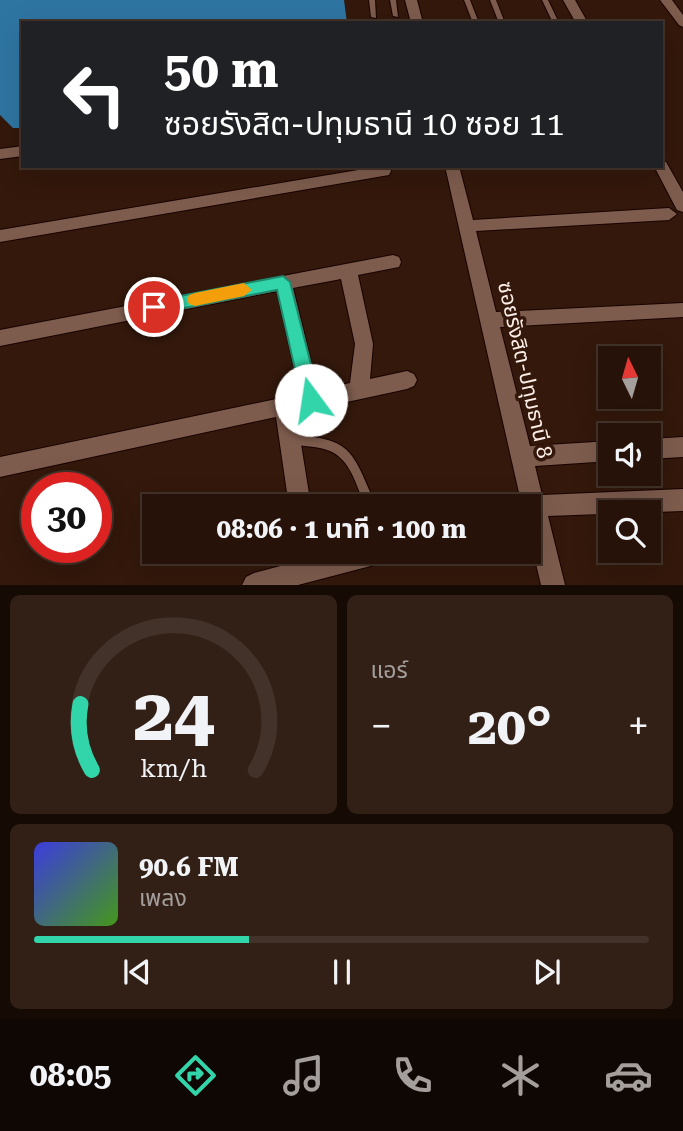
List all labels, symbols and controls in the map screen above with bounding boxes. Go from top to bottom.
text: 50 m [164,42,279,99]
icon: left [49,49,140,140]
text: ซอยรังสิต-ปทุมธานี 10 ซอย 11 [164,105,564,143]
pin [124,277,184,337]
street label: ซอยรังสิต-ปทุมธานี 8 [492,279,557,461]
icon: arrive [135,288,173,326]
north arrow [598,346,662,410]
map controls [598,346,661,563]
position arrow [274,363,348,437]
button: sound [598,423,661,486]
speed limit sign: 30 [21,472,112,563]
button: search [598,500,661,563]
text: 08:06 · 1 นาที · 100 m [216,514,467,544]
text: แอร์ [371,657,408,684]
text: 24 [132,674,214,759]
text: 20° [468,696,552,757]
text: − [371,704,392,748]
text: + [628,704,649,748]
text: km/h [140,754,207,783]
text: 90.6 FM [139,852,239,882]
text: เพลง [139,885,187,912]
icon: previous [118,953,156,991]
icon: pause [323,953,361,991]
icon: next [528,953,566,991]
icon: directions [171,1051,220,1100]
icon: music [279,1051,328,1100]
icon: phone [388,1051,437,1100]
icon: climate [496,1051,545,1100]
icon: car [604,1051,653,1100]
text: 08:05 [30,1056,111,1094]

